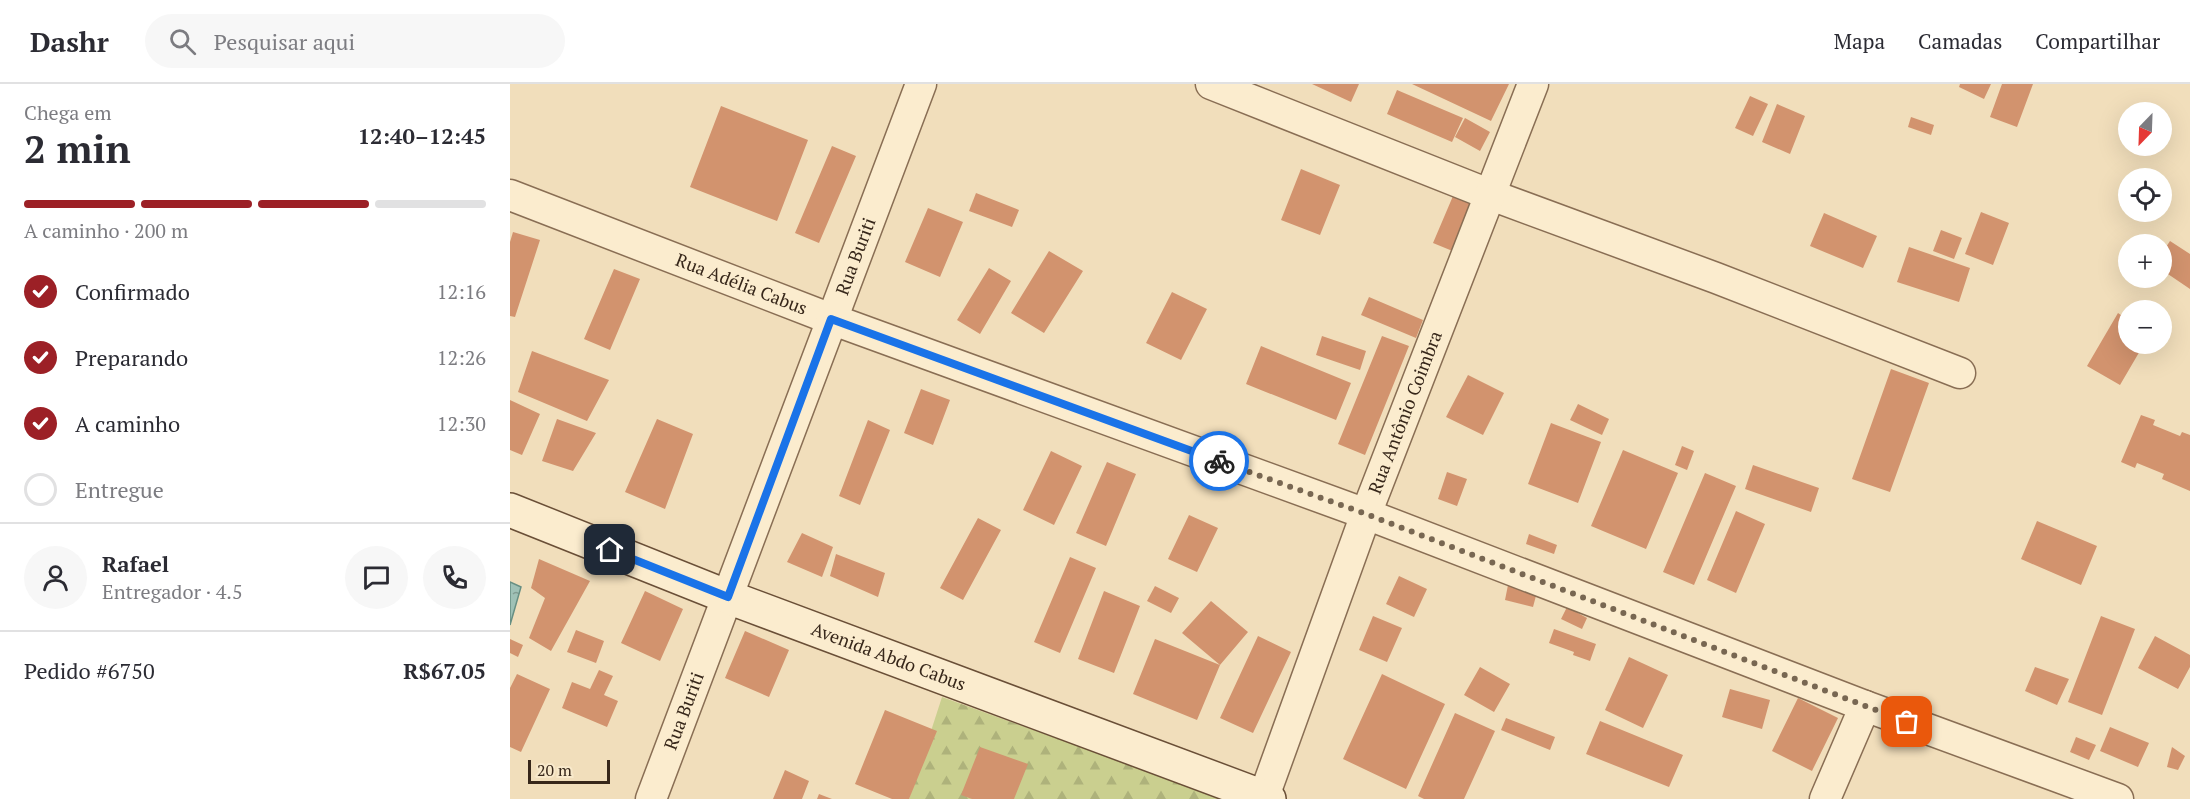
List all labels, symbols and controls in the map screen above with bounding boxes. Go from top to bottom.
search box [145,14,565,68]
text: Dashr [30,23,109,60]
icon: search [166,25,199,58]
text: Pesquisar aqui [214,27,355,56]
text: Mapa [1834,27,1885,55]
text: Camadas [1918,27,2002,55]
text: Compartilhar [2035,27,2160,55]
text: Chega em [24,99,111,126]
north arrow [2118,102,2172,156]
map controls [2118,102,2172,354]
text: 12:40–12:45 [358,121,486,150]
text: 2 min [24,122,131,174]
button: locate [2118,168,2172,222]
street label: Rua Buriti [829,214,881,298]
text: A caminho · 200 m [24,217,188,244]
button: + [2118,234,2172,288]
street label: Rua Adélia Cabus [672,247,811,320]
icon: check [24,275,57,308]
text: Confirmado [75,277,190,306]
text: 12:16 [437,278,486,305]
button: − [2118,300,2172,354]
street label: Rua Antônio Coimbra [1362,327,1447,497]
icon: check [24,341,57,374]
text: Preparando [75,343,188,372]
text: 12:26 [437,344,486,371]
icon: check [24,407,57,440]
text: A caminho [75,409,180,438]
text: 12:30 [437,410,486,437]
courier [1189,431,1249,491]
icon: bike [1203,445,1236,478]
text: Entregue [75,475,164,504]
pin [584,524,635,575]
icon: home [593,533,626,566]
button: person [24,546,87,609]
button: chat [345,546,408,609]
button: phone [423,546,486,609]
text: Rafael [102,549,169,578]
text: Entregador · 4.5 [102,578,243,605]
street label: Avenida Abdo Cabus [808,616,969,696]
text: Pedido #6750 [24,656,155,685]
text: R$67.05 [403,656,486,685]
street label: Rua Buriti [658,669,709,753]
pin [1881,696,1932,747]
icon: bag [1890,705,1923,738]
scale bar [528,757,610,784]
text: 20 m [537,759,572,781]

